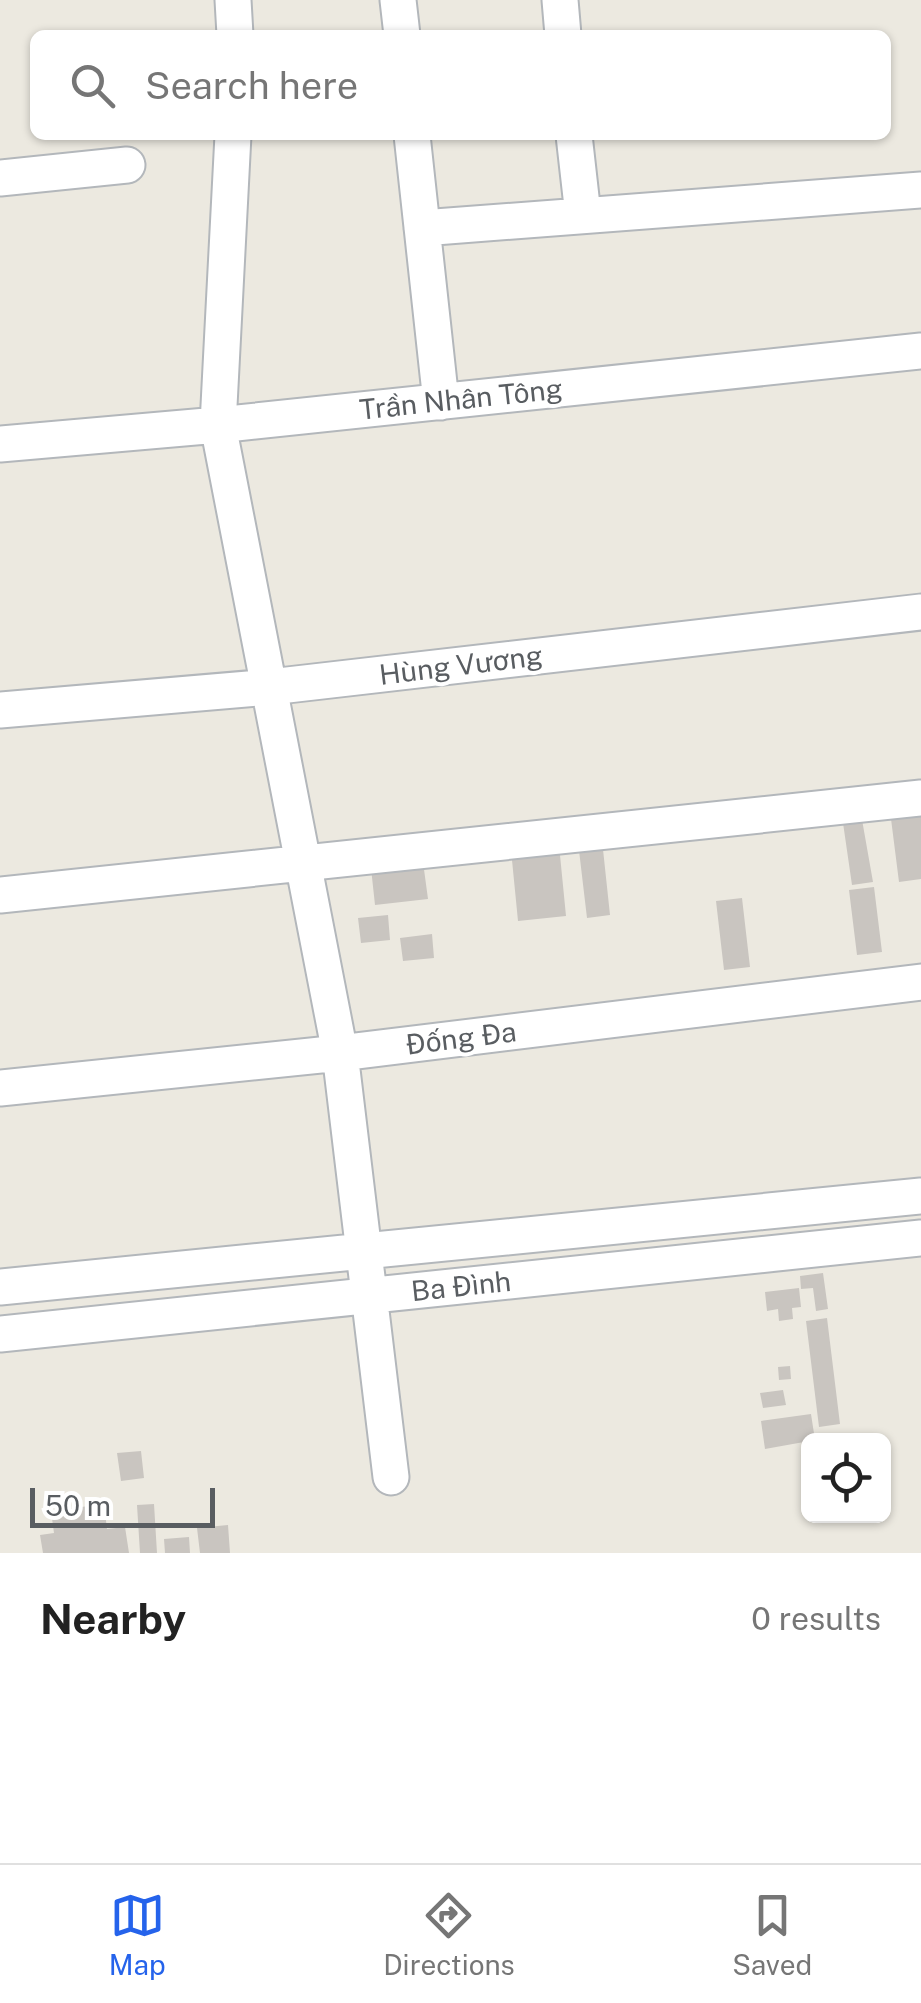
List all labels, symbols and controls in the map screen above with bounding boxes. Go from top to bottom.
search box [30,30,891,140]
icon: search [65,58,120,113]
text: Search here [145,63,358,108]
street label: Trần Nhân Tông [358,371,564,426]
street label: Hùng Vương [377,638,545,691]
street label: Đống Đa [404,1014,518,1061]
street label: Ba Đình [409,1264,512,1307]
map controls [801,1433,891,1523]
button: locate [801,1433,891,1523]
scale bar [30,1483,215,1528]
text: 50 m [45,1489,111,1522]
text: Nearby [40,1594,186,1643]
text: 0 results [751,1600,881,1637]
tab: Map [109,1888,166,1981]
tab: Directions [383,1888,515,1981]
tab: Saved [732,1888,812,1981]

